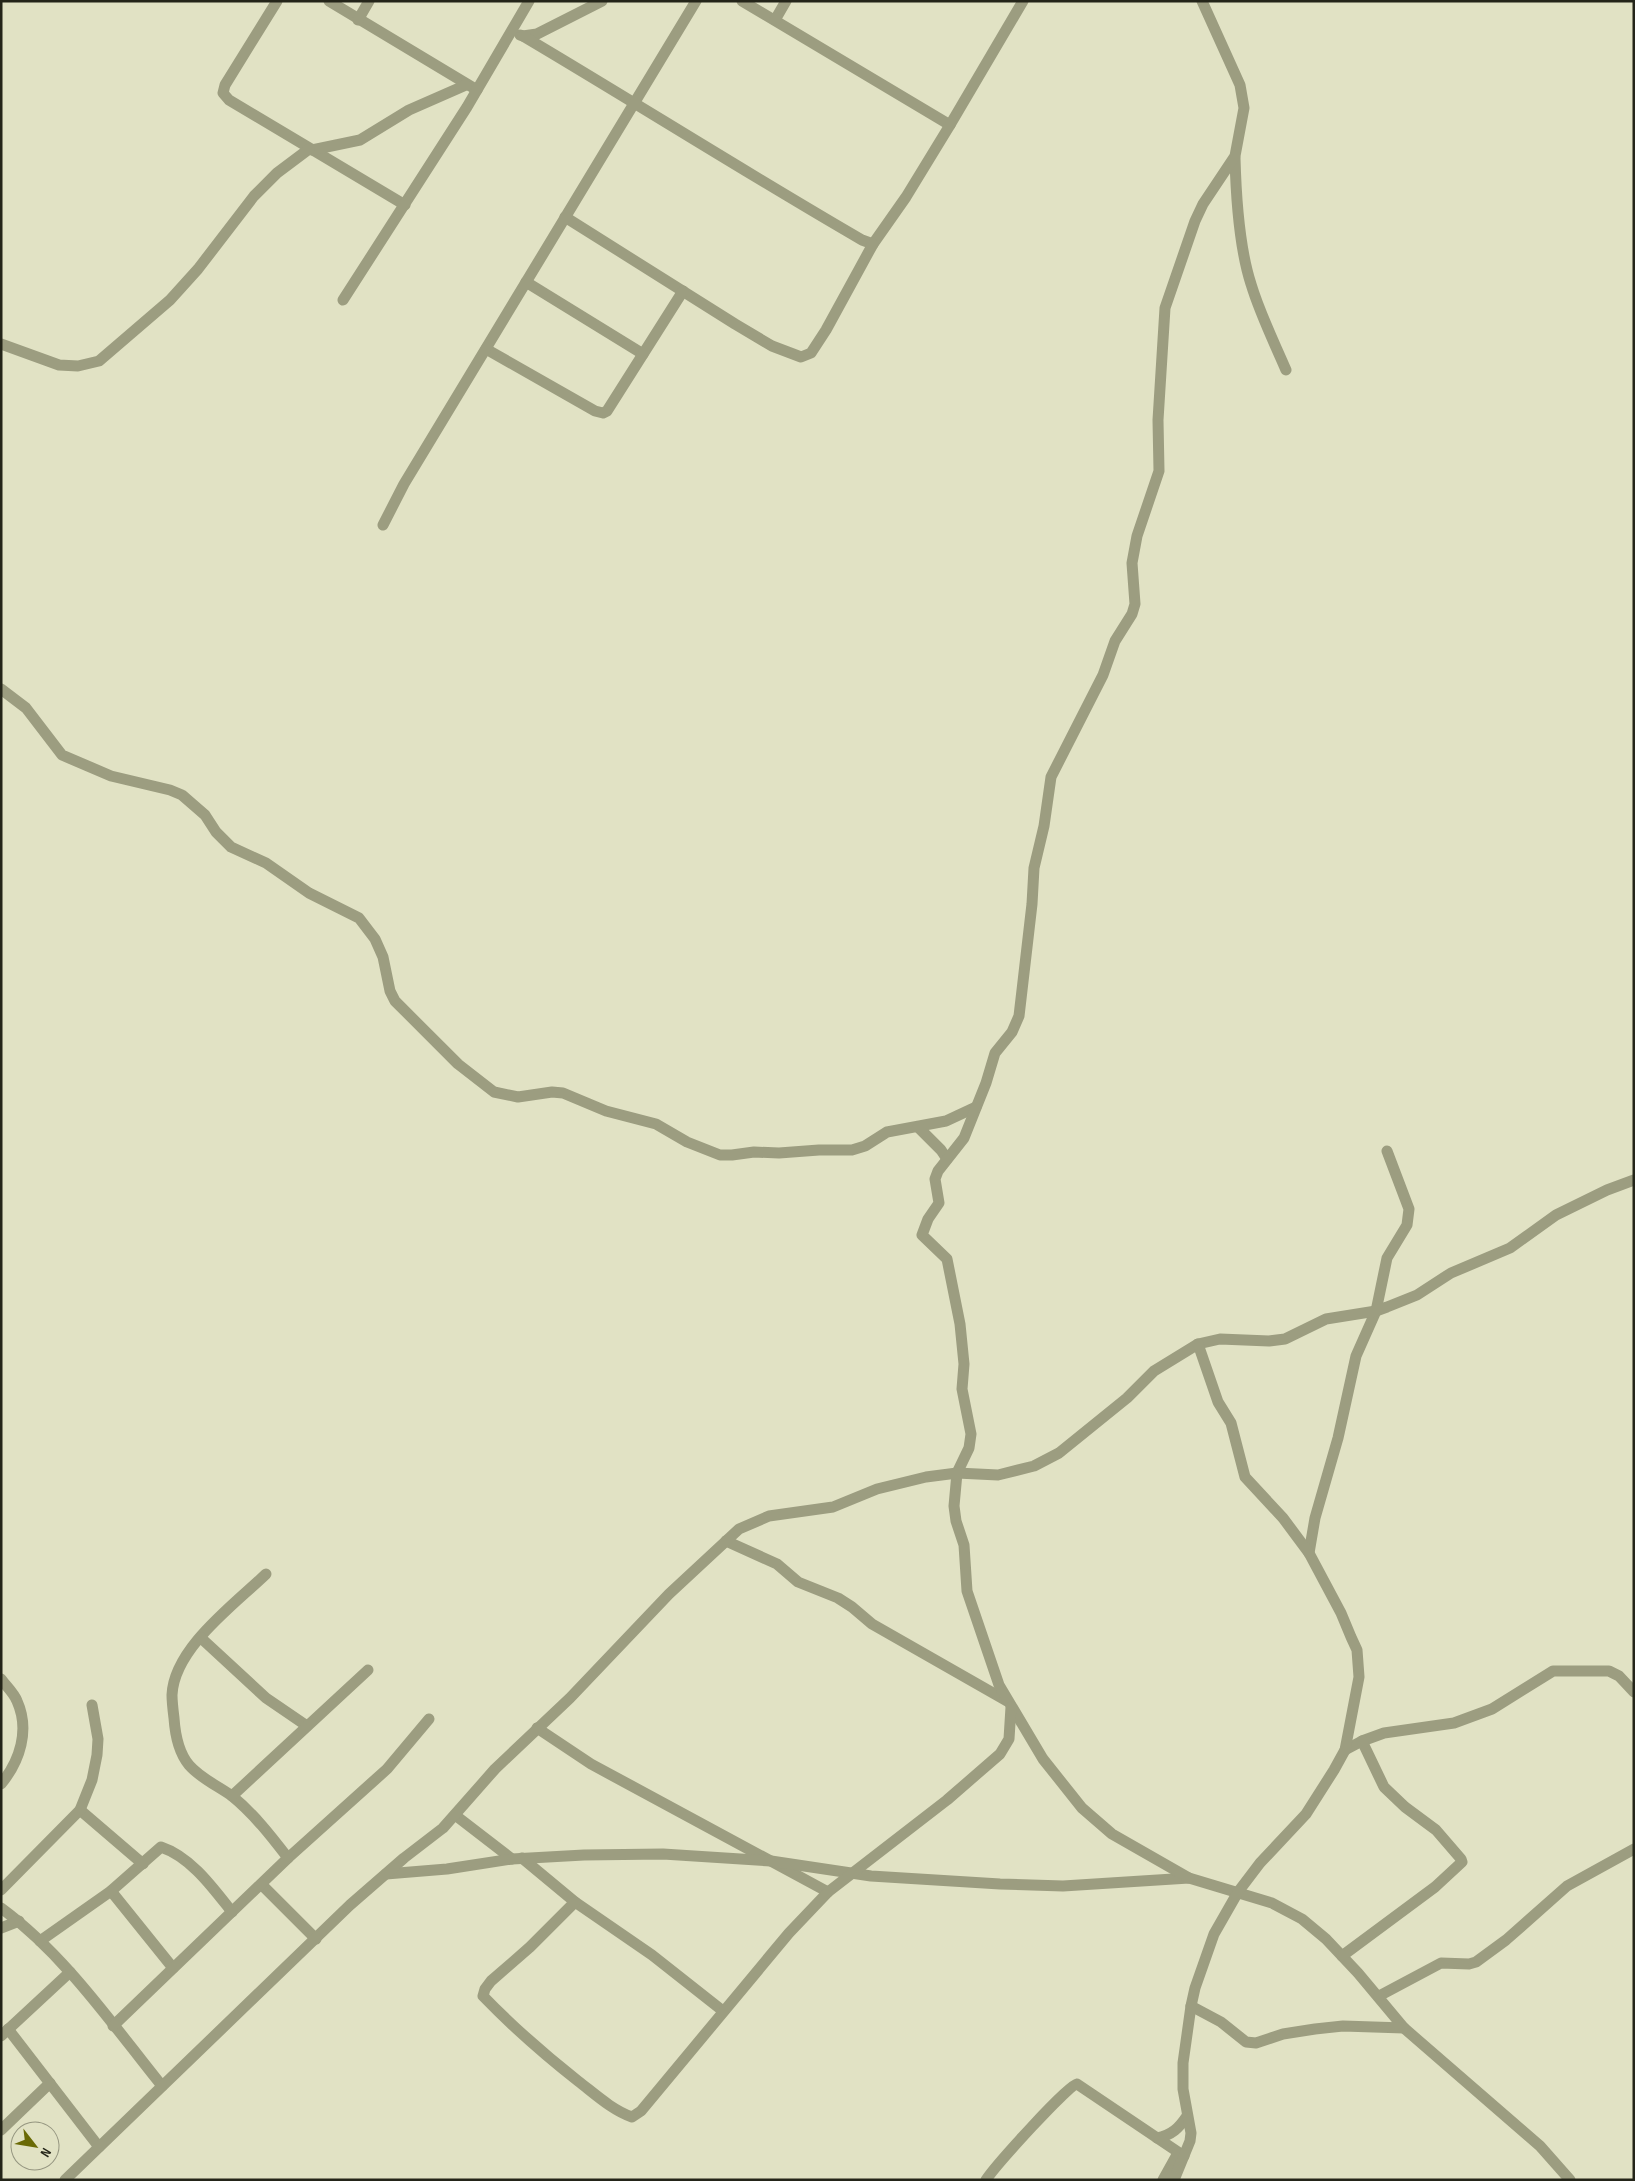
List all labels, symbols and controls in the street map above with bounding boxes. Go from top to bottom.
north arrow [10,2121,60,2171]
text: N [37,2145,55,2160]

